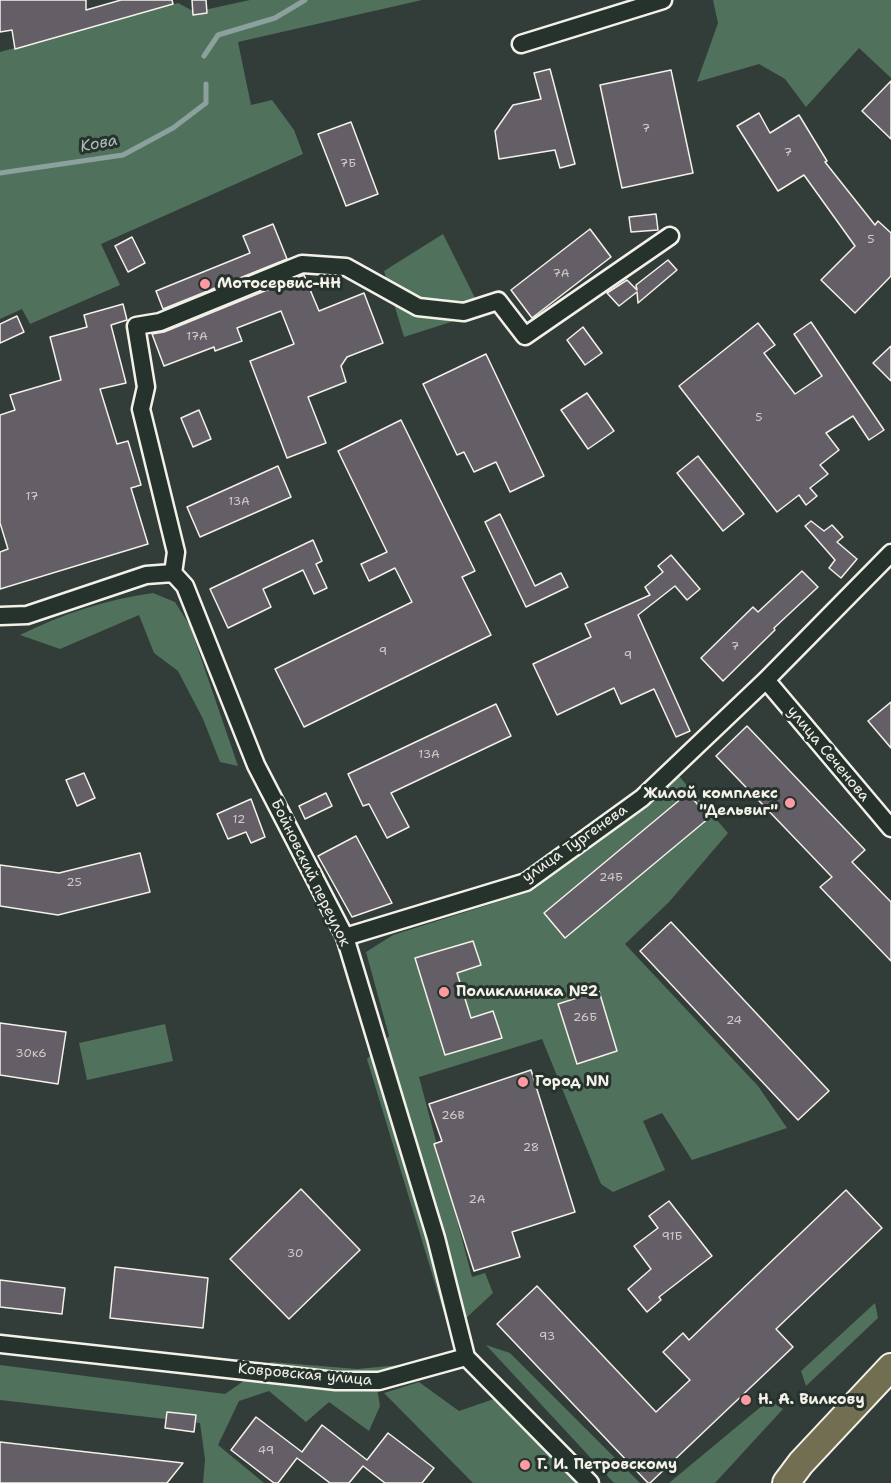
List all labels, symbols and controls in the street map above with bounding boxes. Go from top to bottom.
house number: 7 [642,122,650,136]
water label: Кова [79,131,119,157]
house number: 7 [784,146,792,160]
house number: 7Б [340,157,356,171]
house number: 5 [867,233,875,247]
house number: 7А [552,267,570,281]
place label: Мотосервис-НН [217,275,341,293]
marker: Мотосервис-НН [198,277,212,291]
house number: 17А [186,330,208,344]
house number: 5 [755,411,763,425]
house number: 17 [26,490,38,504]
house number: 13А [228,495,250,509]
house number: 7 [731,640,739,654]
house number: 9 [379,645,387,659]
house number: 9 [624,649,632,663]
street label: улица Сеченова [783,703,873,805]
house number: 13А [418,748,440,762]
place label: Жилой комплекс "Дельвиг" [644,785,778,820]
street label: Бойновский переулок [266,796,354,950]
marker: Жилой комплекс "Дельвиг" [783,796,797,810]
street label: улица Тургенева [519,801,631,887]
house number: 12 [233,813,245,827]
house number: 24Б [599,871,623,885]
house number: 25 [66,876,82,890]
place label: Поликлиника №2 [456,983,598,1001]
marker: Поликлиника №2 [437,985,451,999]
house number: 26Б [573,1011,597,1025]
house number: 24 [726,1014,742,1028]
house number: 30к6 [15,1047,47,1061]
place label: Город NN [535,1073,609,1091]
marker: Город NN [516,1075,530,1089]
house number: 26В [441,1109,465,1123]
house number: 28 [523,1141,539,1155]
house number: 2А [468,1193,486,1207]
house number: 91Б [662,1230,682,1244]
house number: 30 [287,1247,303,1261]
house number: 93 [539,1330,555,1344]
street label: Ковровская улица [237,1360,373,1390]
place label: Н. А. Вилкову [758,1391,865,1409]
marker: Н. А. Вилкову [739,1393,753,1407]
house number: 49 [258,1444,274,1458]
place label: Г. И. Петровскому [537,1456,677,1474]
marker: Г. И. Петровскому [518,1458,532,1472]

